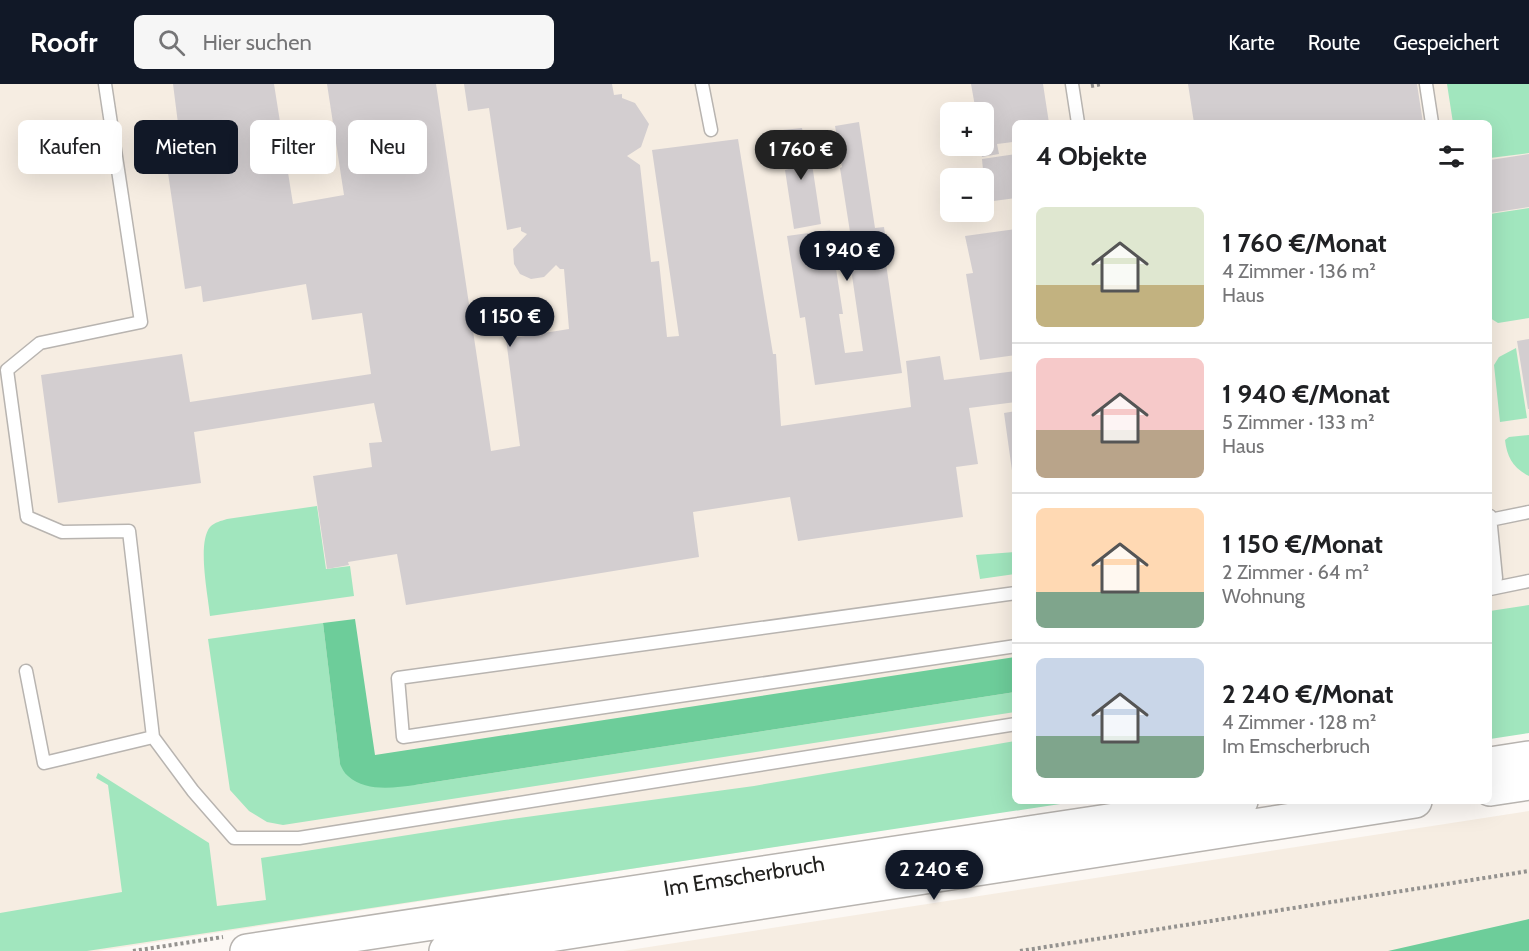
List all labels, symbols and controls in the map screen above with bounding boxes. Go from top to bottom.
search box [134,15,554,69]
text: Roofr [30,25,98,59]
icon: search [155,26,188,59]
text: Hier suchen [203,29,312,56]
text: Karte [1228,30,1275,55]
text: Route [1308,30,1360,55]
text: Gespeichert [1393,30,1499,55]
map controls [940,102,994,222]
button: + [940,102,994,156]
chip: Kaufen [18,120,122,174]
chip: Mieten [134,120,238,174]
chip: Filter [250,120,336,174]
chip: Neu [348,120,427,174]
pin: 1 760 € [746,130,856,181]
text: 1 760 € [769,137,833,161]
text: 4 Objekte [1036,140,1147,172]
icon: filters [1435,140,1468,173]
button: − [940,168,994,222]
text: 1 760 €/Monat [1222,227,1387,259]
pin: 1 940 € [792,231,902,282]
icon: home [1084,231,1156,303]
text: 1 940 € [814,238,880,262]
text: 4 Zimmer · 136 m² [1222,259,1376,283]
text: Haus [1222,283,1264,307]
pin: 1 150 € [455,297,565,348]
text: 1 150 € [479,304,541,328]
text: 1 940 €/Monat [1222,378,1390,410]
icon: home [1084,382,1156,454]
text: 5 Zimmer · 133 m² [1222,410,1375,434]
text: Haus [1222,434,1264,458]
text: 1 150 €/Monat [1222,528,1383,560]
icon: home [1084,532,1156,604]
text: 2 Zimmer · 64 m² [1222,560,1369,584]
text: Wohnung [1222,584,1305,608]
text: 2 240 €/Monat [1222,678,1393,710]
icon: home [1084,682,1156,754]
text: 4 Zimmer · 128 m² [1222,710,1376,734]
text: Im Emscherbruch [1222,734,1370,758]
street label: Im Emscherbruch [661,850,827,902]
pin: 2 240 € [879,850,989,901]
text: 2 240 € [899,857,969,881]

